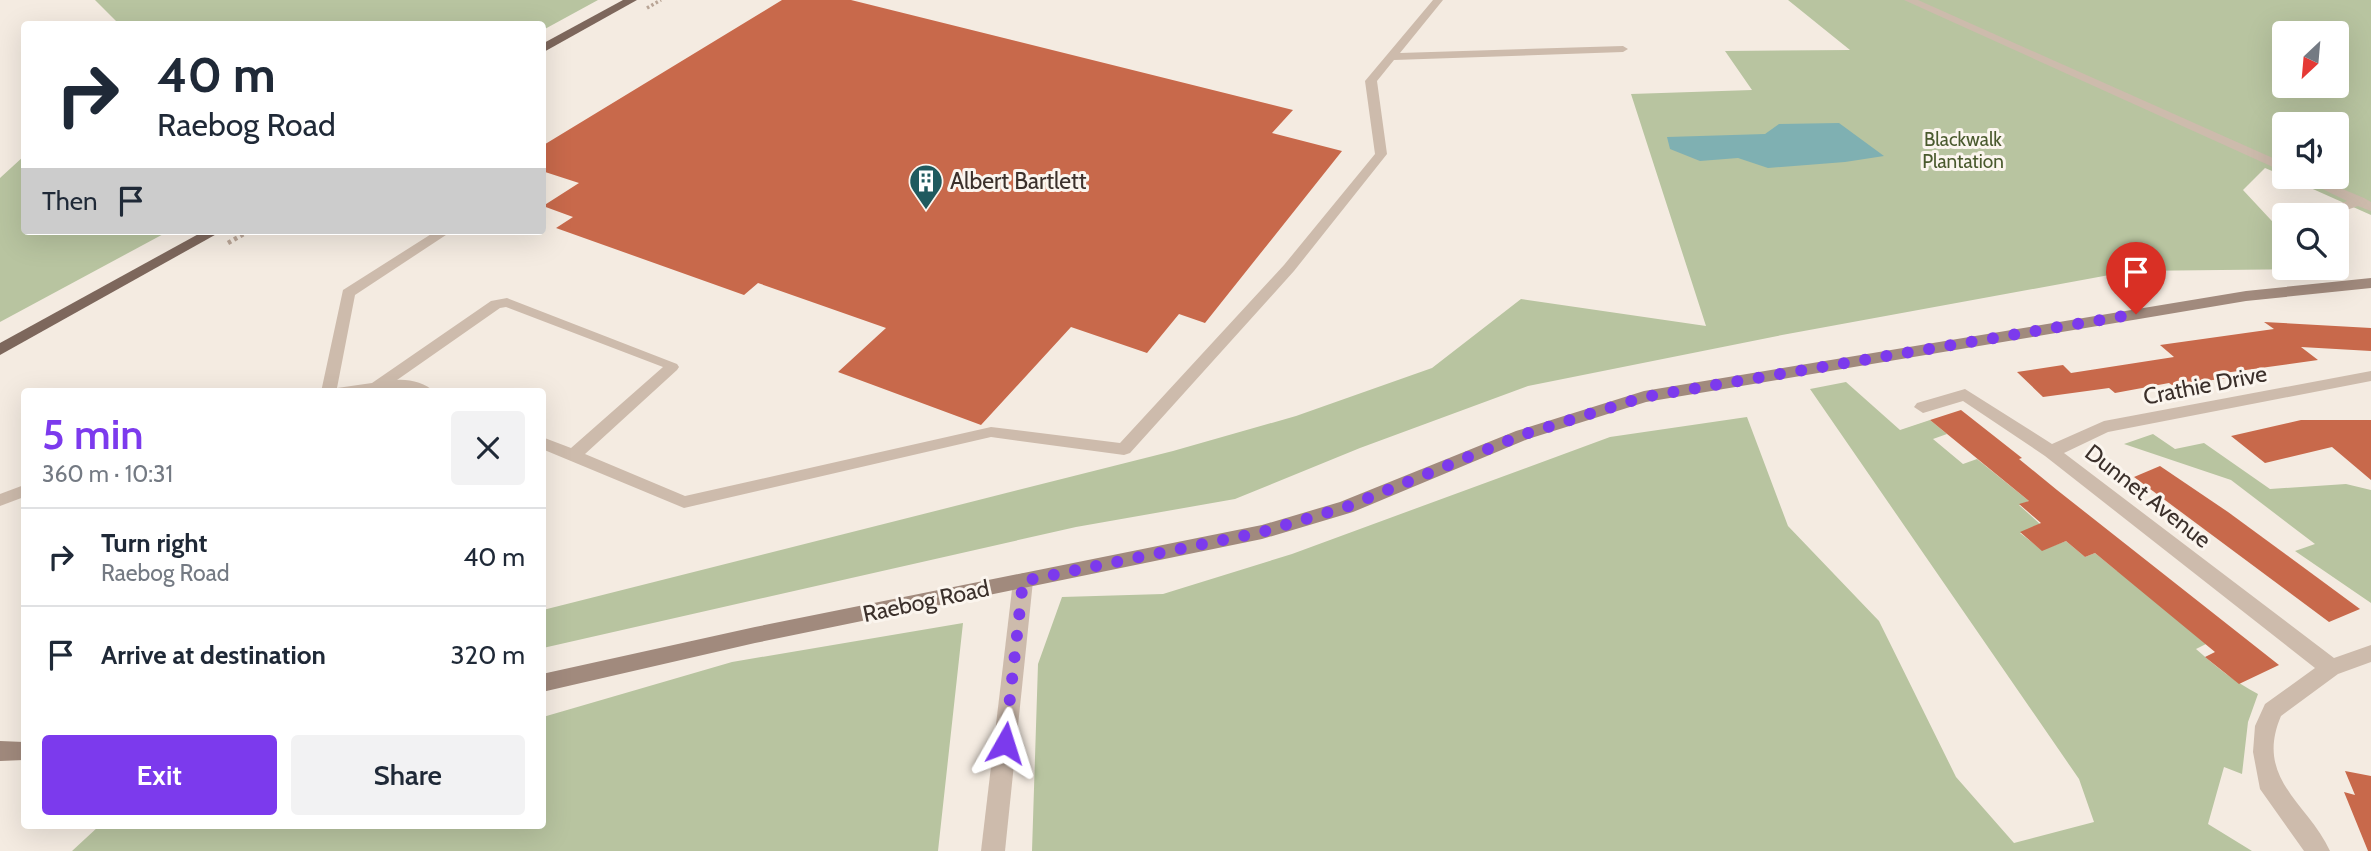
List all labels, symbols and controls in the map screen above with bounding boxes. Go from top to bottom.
north arrow [2272,21,2348,98]
map controls [2272,21,2349,280]
text: 40 m [157,45,276,104]
icon: right [42,49,133,140]
text: Raebog Road [157,105,336,144]
button: sound [2272,112,2349,189]
park label: Blackwalk Plantation [1922,128,2004,173]
building icon: Albert Bartlett [907,162,945,211]
place label: Albert Bartlett [950,167,1087,195]
icon: arrive [112,182,150,220]
text: Then [42,185,98,217]
button: search [2272,203,2349,280]
pin [2106,242,2166,314]
icon: arrive [2117,253,2155,291]
street label: Crathie Drive [2141,359,2270,411]
text: 5 min [42,408,144,460]
button: close [451,411,525,485]
street label: Dunnet Avenue [2079,438,2217,554]
text: 360 m · 10:31 [42,460,173,488]
text: Turn right [101,527,207,559]
icon: right [42,538,80,576]
text: 40 m [463,541,525,573]
text: Raebog Road [101,559,230,587]
street label: Raebog Road [860,574,992,628]
icon: arrive [42,636,80,674]
text: Arrive at destination [101,639,326,671]
text: 320 m [451,639,525,671]
position arrow [968,706,1042,780]
button: Exit [42,735,277,815]
button: Share [291,735,525,815]

